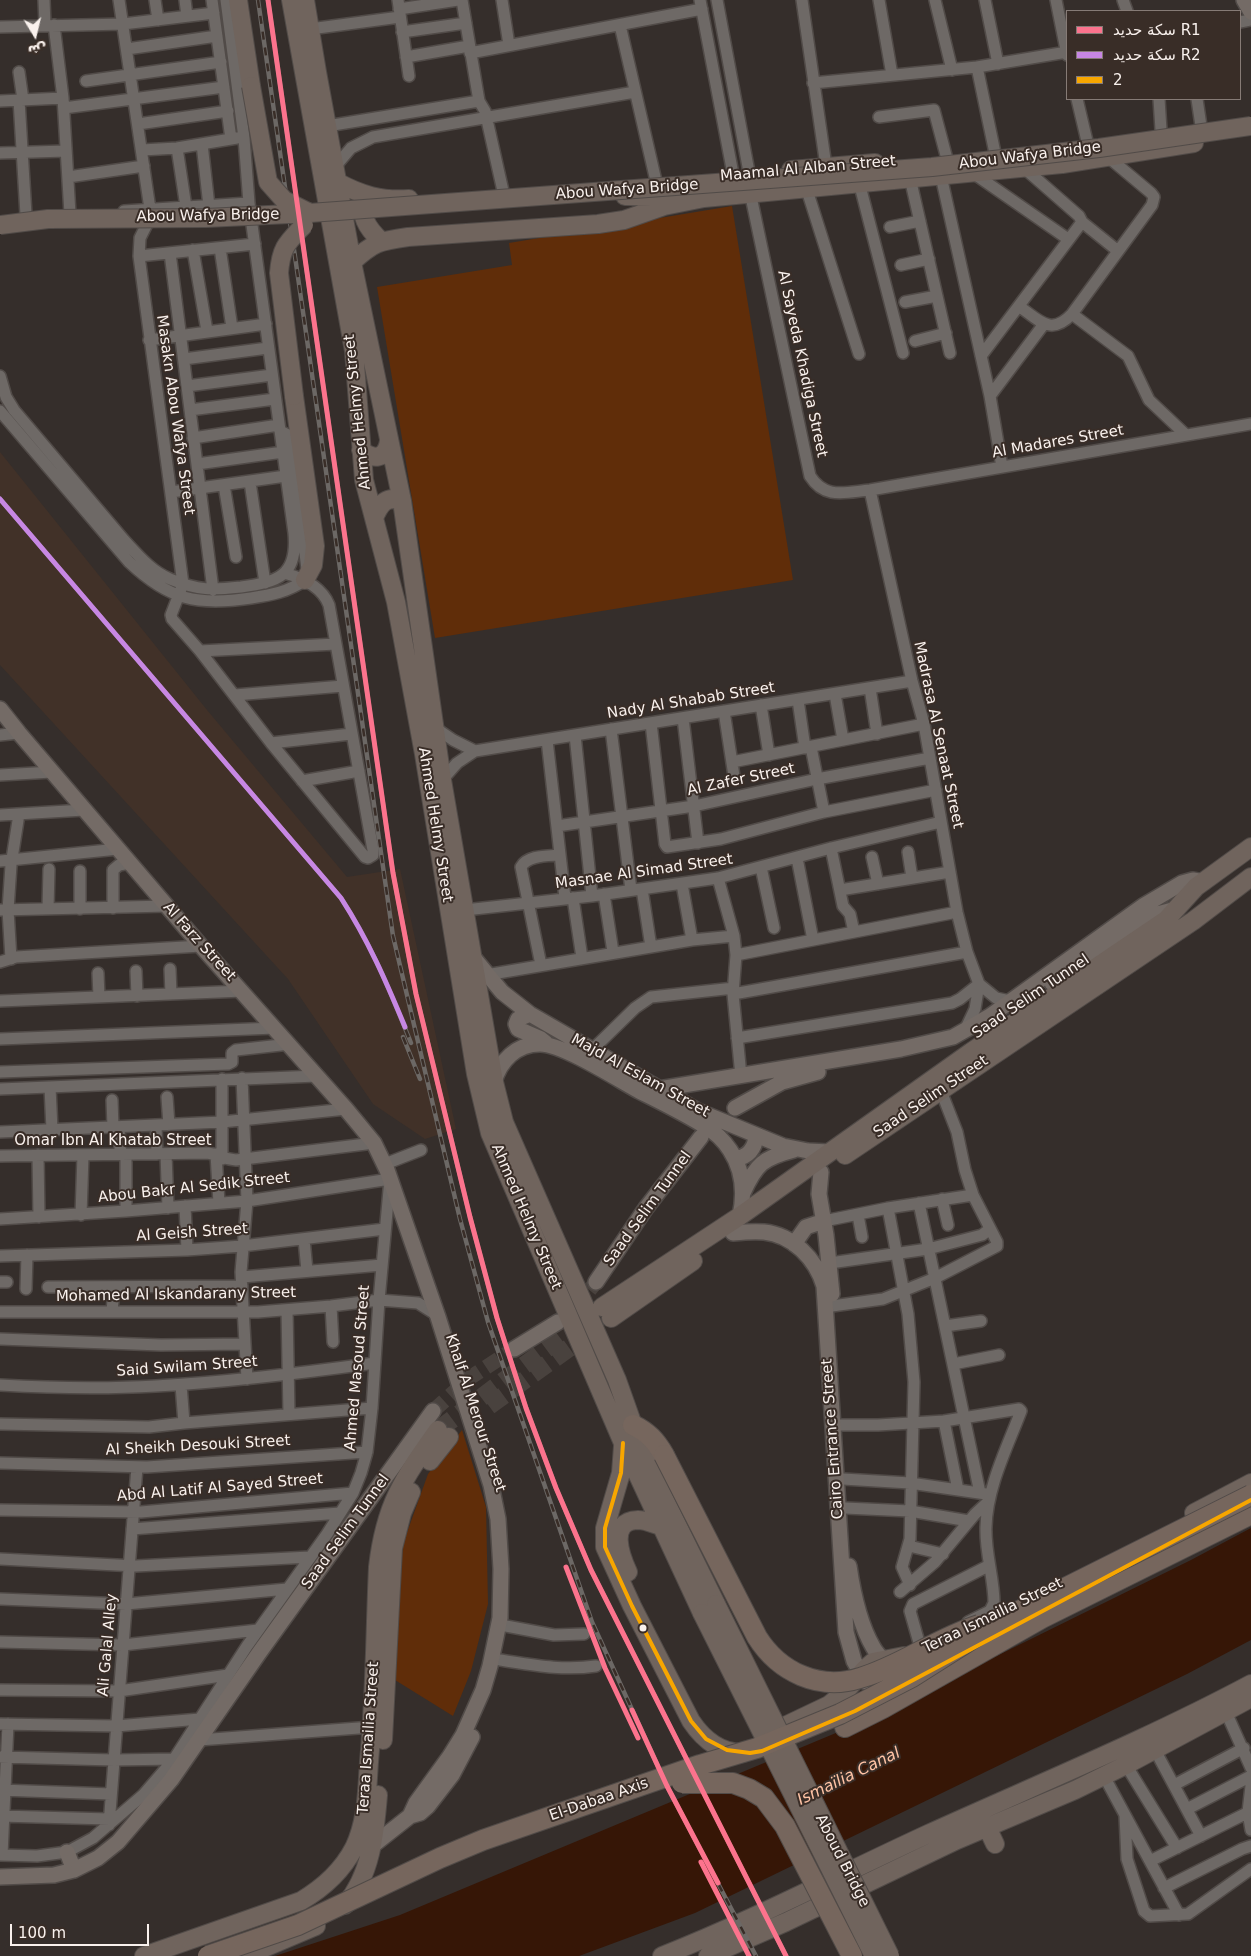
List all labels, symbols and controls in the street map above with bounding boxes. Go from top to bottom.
north arrow [10,10,60,60]
legend [1066,10,1241,100]
text: سكة حديد R1 [1113,21,1201,39]
text: ش [27,40,48,59]
text: سكة حديد R2 [1113,46,1201,64]
text: 2 [1113,71,1123,89]
street label: Abou Wafya Bridge [958,138,1102,174]
street label: Maamal Al Alban Street [719,152,897,186]
street label: Abou Wafya Bridge [555,176,699,204]
street label: Abou Wafya Bridge [136,206,280,226]
street label: Al Sayeda Khadiga Street [773,269,831,459]
street label: Masakn Abou Wafya Street [152,314,198,516]
street label: Ahmed Helmy Street [341,333,375,491]
street label: Al Madares Street [991,422,1125,462]
street label: Madrasa Al Senaat Street [909,640,967,830]
street label: Nady Al Shabab Street [606,679,776,723]
street label: Ahmed Helmy Street [414,746,456,904]
street label: Al Zafer Street [685,760,797,800]
street label: Masnae Al Simad Street [554,851,734,893]
street label: Al Farz Street [159,899,239,985]
street label: Saad Selim Tunnel [969,951,1093,1043]
street label: Majd Al Eslam Street [568,1030,712,1122]
street label: Saad Selim Street [870,1052,992,1142]
street label: Omar Ibn Al Khatab Street [14,1132,212,1150]
street label: Ahmed Helmy Street [487,1141,565,1293]
street label: Saad Selim Tunnel [600,1148,696,1270]
street label: Abou Bakr Al Sedik Street [97,1169,291,1207]
street label: Al Geish Street [136,1220,248,1246]
street label: Mohamed Al Iskandarany Street [56,1284,296,1306]
street label: Ahmed Masoud Street [342,1284,374,1452]
street label: Khalf Al Merour Street [441,1332,509,1494]
street label: Said Swilam Street [116,1353,258,1381]
street label: Cairo Entrance Street [818,1358,848,1520]
street label: Al Sheikh Desouki Street [105,1432,291,1460]
street label: Abd Al Latif Al Sayed Street [116,1470,324,1506]
street label: Saad Selim Tunnel [298,1471,394,1593]
street label: Teraa Ismailia Street [920,1574,1066,1658]
street label: Ali Galal Alley [95,1593,121,1697]
unlabelled marker [638,1623,648,1633]
street label: Teraa Ismailia Street [355,1661,383,1815]
water label: Ismaïlia Canal [794,1744,904,1810]
street label: El-Dabaa Axis [547,1775,651,1825]
street label: Aboud Bridge [811,1812,873,1910]
scale bar [12,1914,151,1946]
text: 100 m [18,1924,66,1942]

